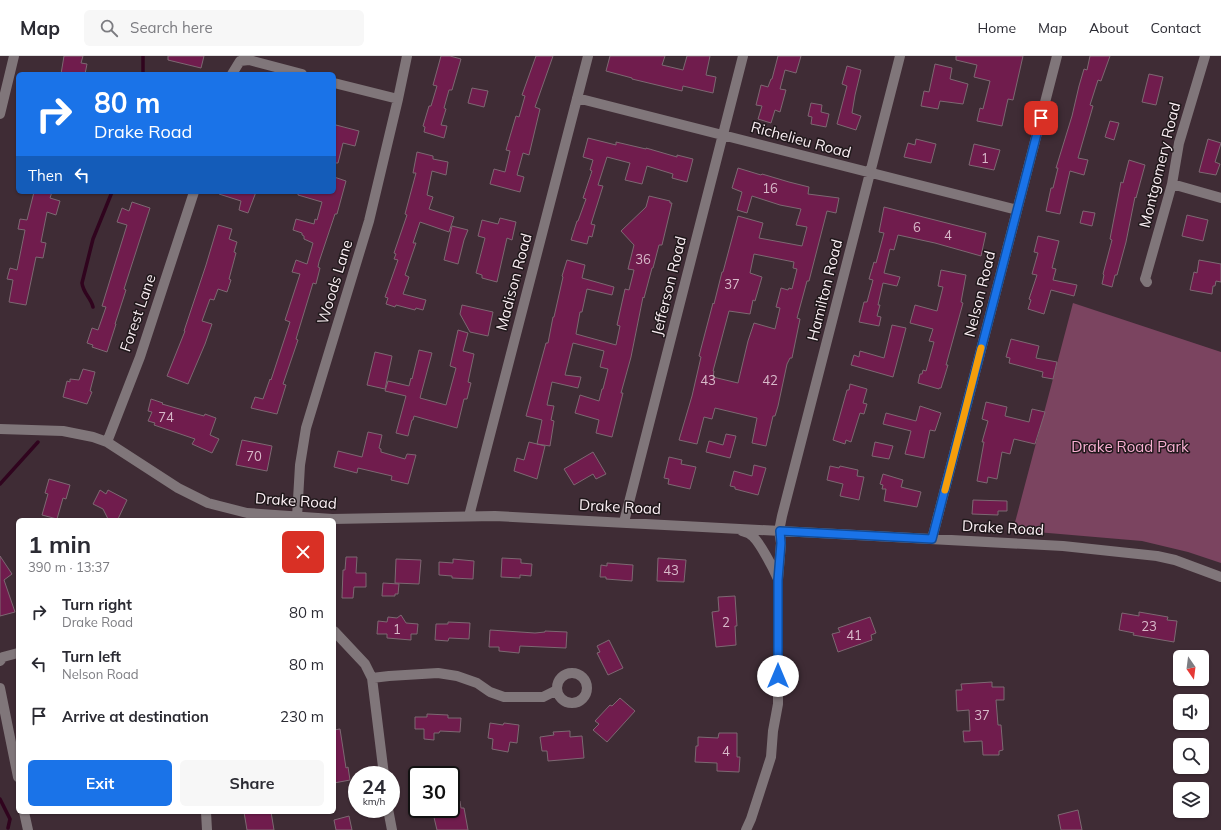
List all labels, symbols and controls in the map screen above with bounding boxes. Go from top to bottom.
search box [84,10,364,46]
text: Map [20,16,60,40]
icon: search [98,17,120,39]
text: Search here [130,18,213,37]
text: Home [977,19,1016,37]
text: Map [1038,19,1067,37]
text: About [1089,19,1129,37]
text: Contact [1151,19,1201,37]
text: 80 m [94,85,160,120]
icon: right [28,88,80,140]
street label: Montgomery Road [1135,100,1184,230]
pin [1024,101,1058,135]
icon: arrive [1030,107,1052,129]
street label: Richelieu Road [749,117,853,162]
text: Drake Road [94,120,192,143]
house number: 1 [981,150,989,166]
icon: left [71,164,93,186]
text: Then [28,166,63,185]
house number: 16 [762,180,778,196]
house number: 6 [913,219,921,235]
house number: 4 [944,227,952,243]
street label: Madison Road [491,231,536,333]
street label: Jefferson Road [647,234,690,338]
street label: Woods Lane [313,237,356,326]
street label: Hamilton Road [803,237,846,343]
street label: Nelson Road [960,249,999,339]
house number: 36 [635,251,651,267]
street label: Forest Lane [115,272,160,354]
house number: 37 [724,276,740,292]
house number: 43 [700,372,716,388]
house number: 42 [762,372,778,388]
house number: 74 [158,409,174,425]
park label: Drake Road Park [1071,437,1189,456]
house number: 70 [246,448,262,464]
street label: Drake Road [254,488,338,513]
street label: Drake Road [579,495,661,518]
street label: Drake Road [962,516,1044,539]
text: 1 min [28,529,91,559]
button: close [282,531,324,573]
text: 390 m · 13:37 [28,559,110,575]
house number: 43 [663,562,679,578]
text: Turn right [62,595,132,614]
icon: right [28,601,50,623]
text: 80 m [289,603,324,622]
text: Drake Road [62,614,133,630]
house number: 2 [722,614,730,630]
house number: 23 [1141,618,1157,634]
house number: 1 [393,621,401,637]
house number: 41 [846,627,862,643]
text: Turn left [62,647,121,666]
north arrow [1173,650,1209,686]
map controls [1173,650,1209,818]
icon: left [28,653,50,675]
text: 80 m [289,655,324,674]
position arrow [757,655,799,697]
text: Nelson Road [62,666,139,682]
button: sound [1173,694,1209,730]
icon: arrive [28,705,50,727]
text: Arrive at destination [62,707,209,726]
text: 230 m [280,707,324,726]
house number: 37 [974,707,990,723]
button: search [1173,738,1209,774]
house number: 4 [722,743,730,759]
button: Exit [28,760,172,806]
button: Share [180,760,324,806]
speed limit sign: 30 [408,766,460,818]
text: 24 [362,774,386,799]
button: layers [1173,782,1209,818]
text: km/h [363,795,385,808]

